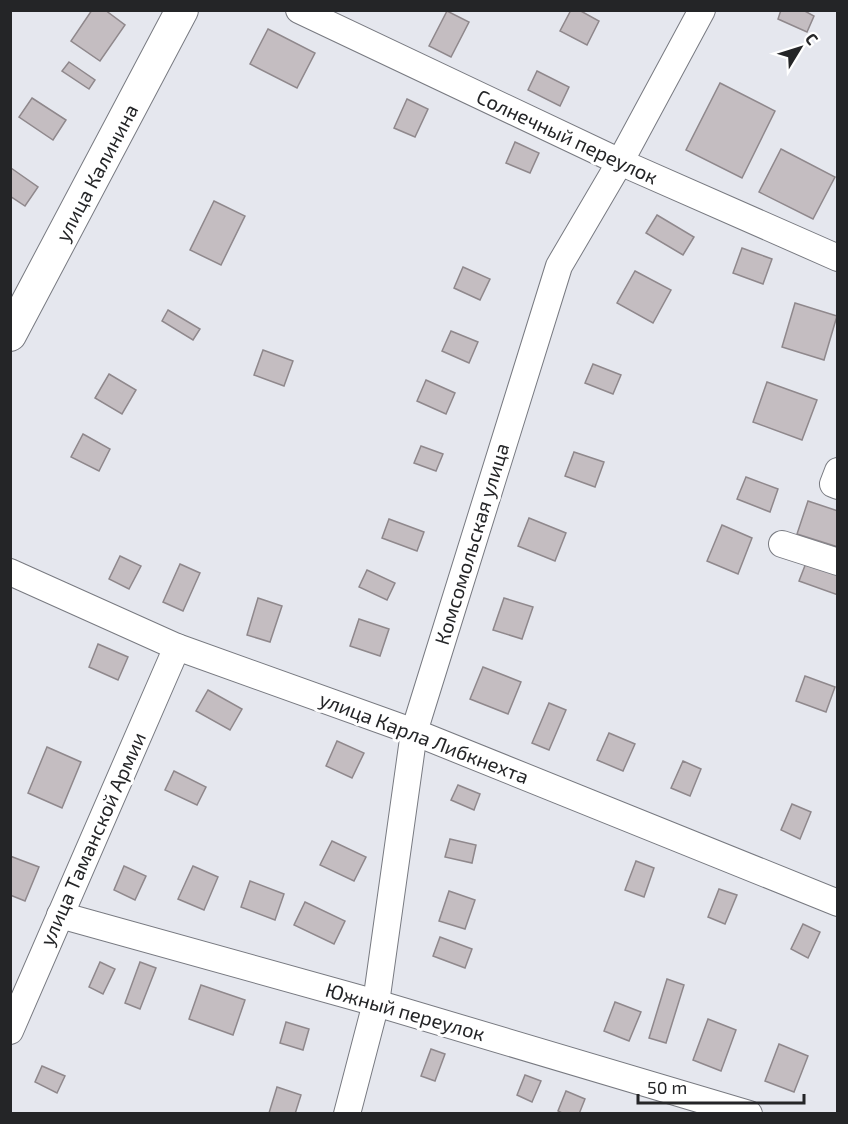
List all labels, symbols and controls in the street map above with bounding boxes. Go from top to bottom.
north arrow [770,18,830,78]
text: С [802,29,823,48]
street label: Солнечный переулок [473,84,662,190]
street label: улица Калинина [50,100,143,246]
street label: Комсомольская улица [429,440,514,648]
street label: улица Карла Либкнехта [316,686,532,789]
street label: улица Таманской Армии [34,728,151,950]
street label: Южный переулок [323,977,488,1046]
scale bar [638,1067,804,1105]
text: 50 m [647,1076,687,1098]

